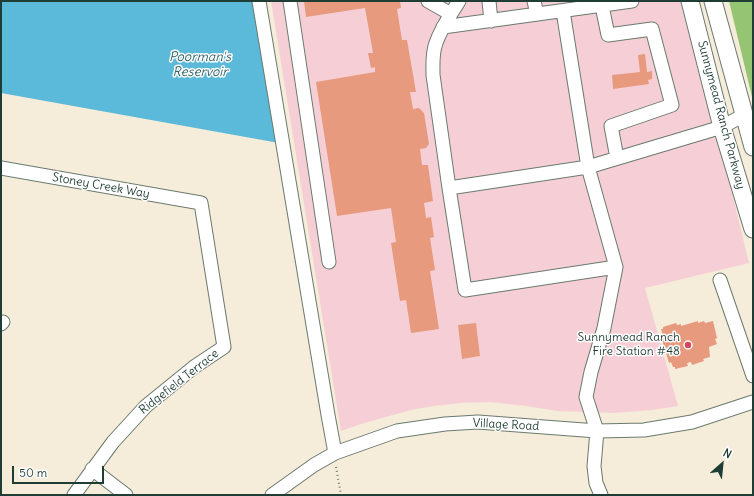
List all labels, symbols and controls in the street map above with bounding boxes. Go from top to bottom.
street label: Sunnymead Ranch Parkway [694,39,748,191]
water label: Poorman's Reservoir [169,49,231,80]
street label: Stoney Creek Way [51,170,151,202]
place label: Sunnymead Ranch Fire Station #48 [578,331,680,359]
marker: Sunnymead Ranch Fire Station #48 [683,340,693,350]
street label: Ridgefield Terrace [136,346,222,418]
street label: Village Road [472,416,540,434]
north arrow [702,444,742,484]
text: N [721,445,734,461]
scale bar [14,458,106,484]
text: 50 m [19,465,47,480]

